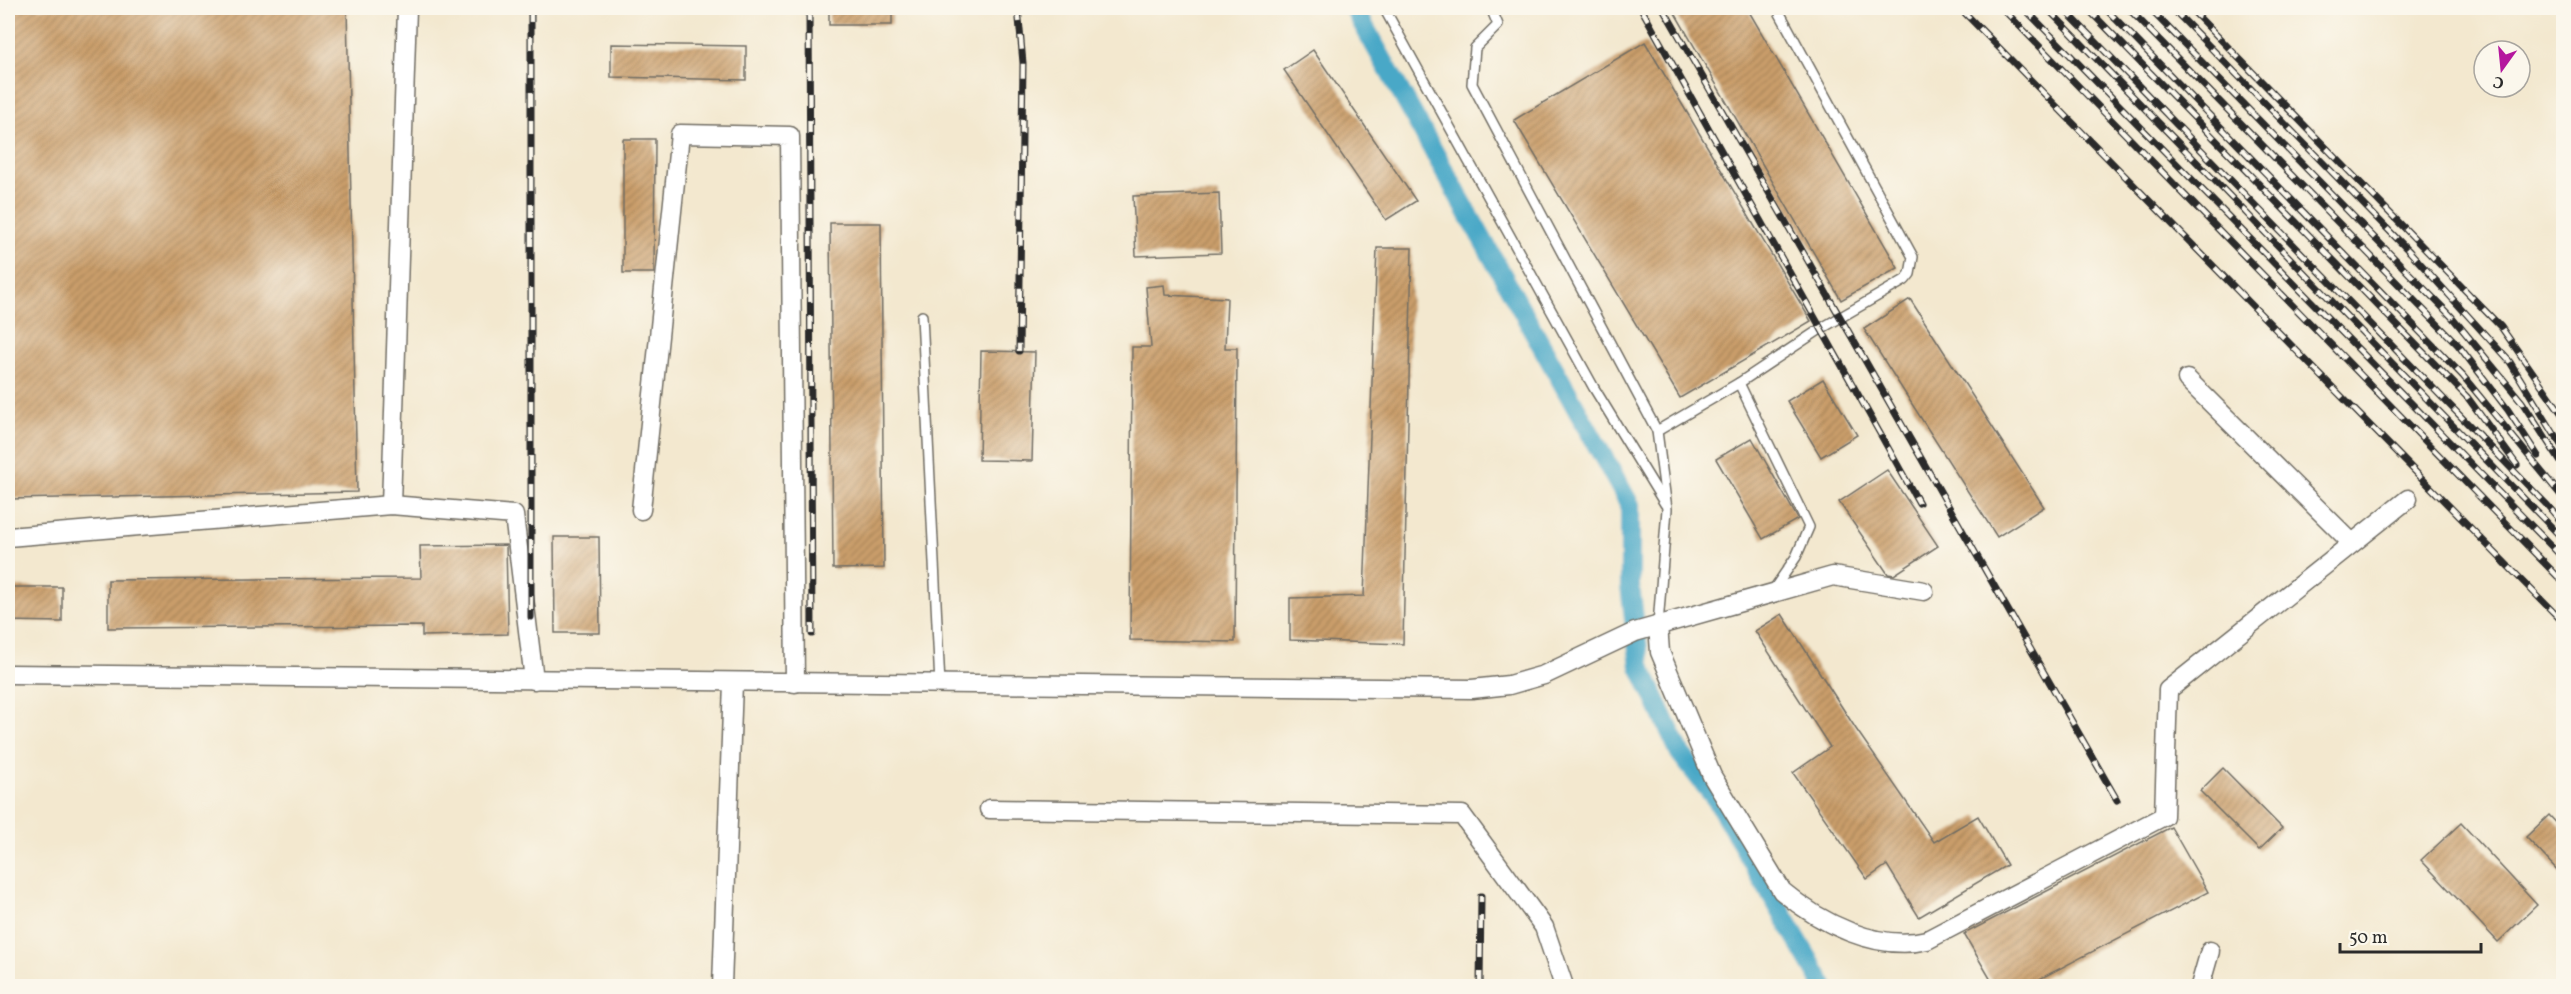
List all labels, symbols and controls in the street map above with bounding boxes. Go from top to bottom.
north arrow [2472,39,2532,99]
text: С [2491,70,2506,94]
scale bar [2340,916,2481,954]
text: 50 m [2349,926,2388,951]

